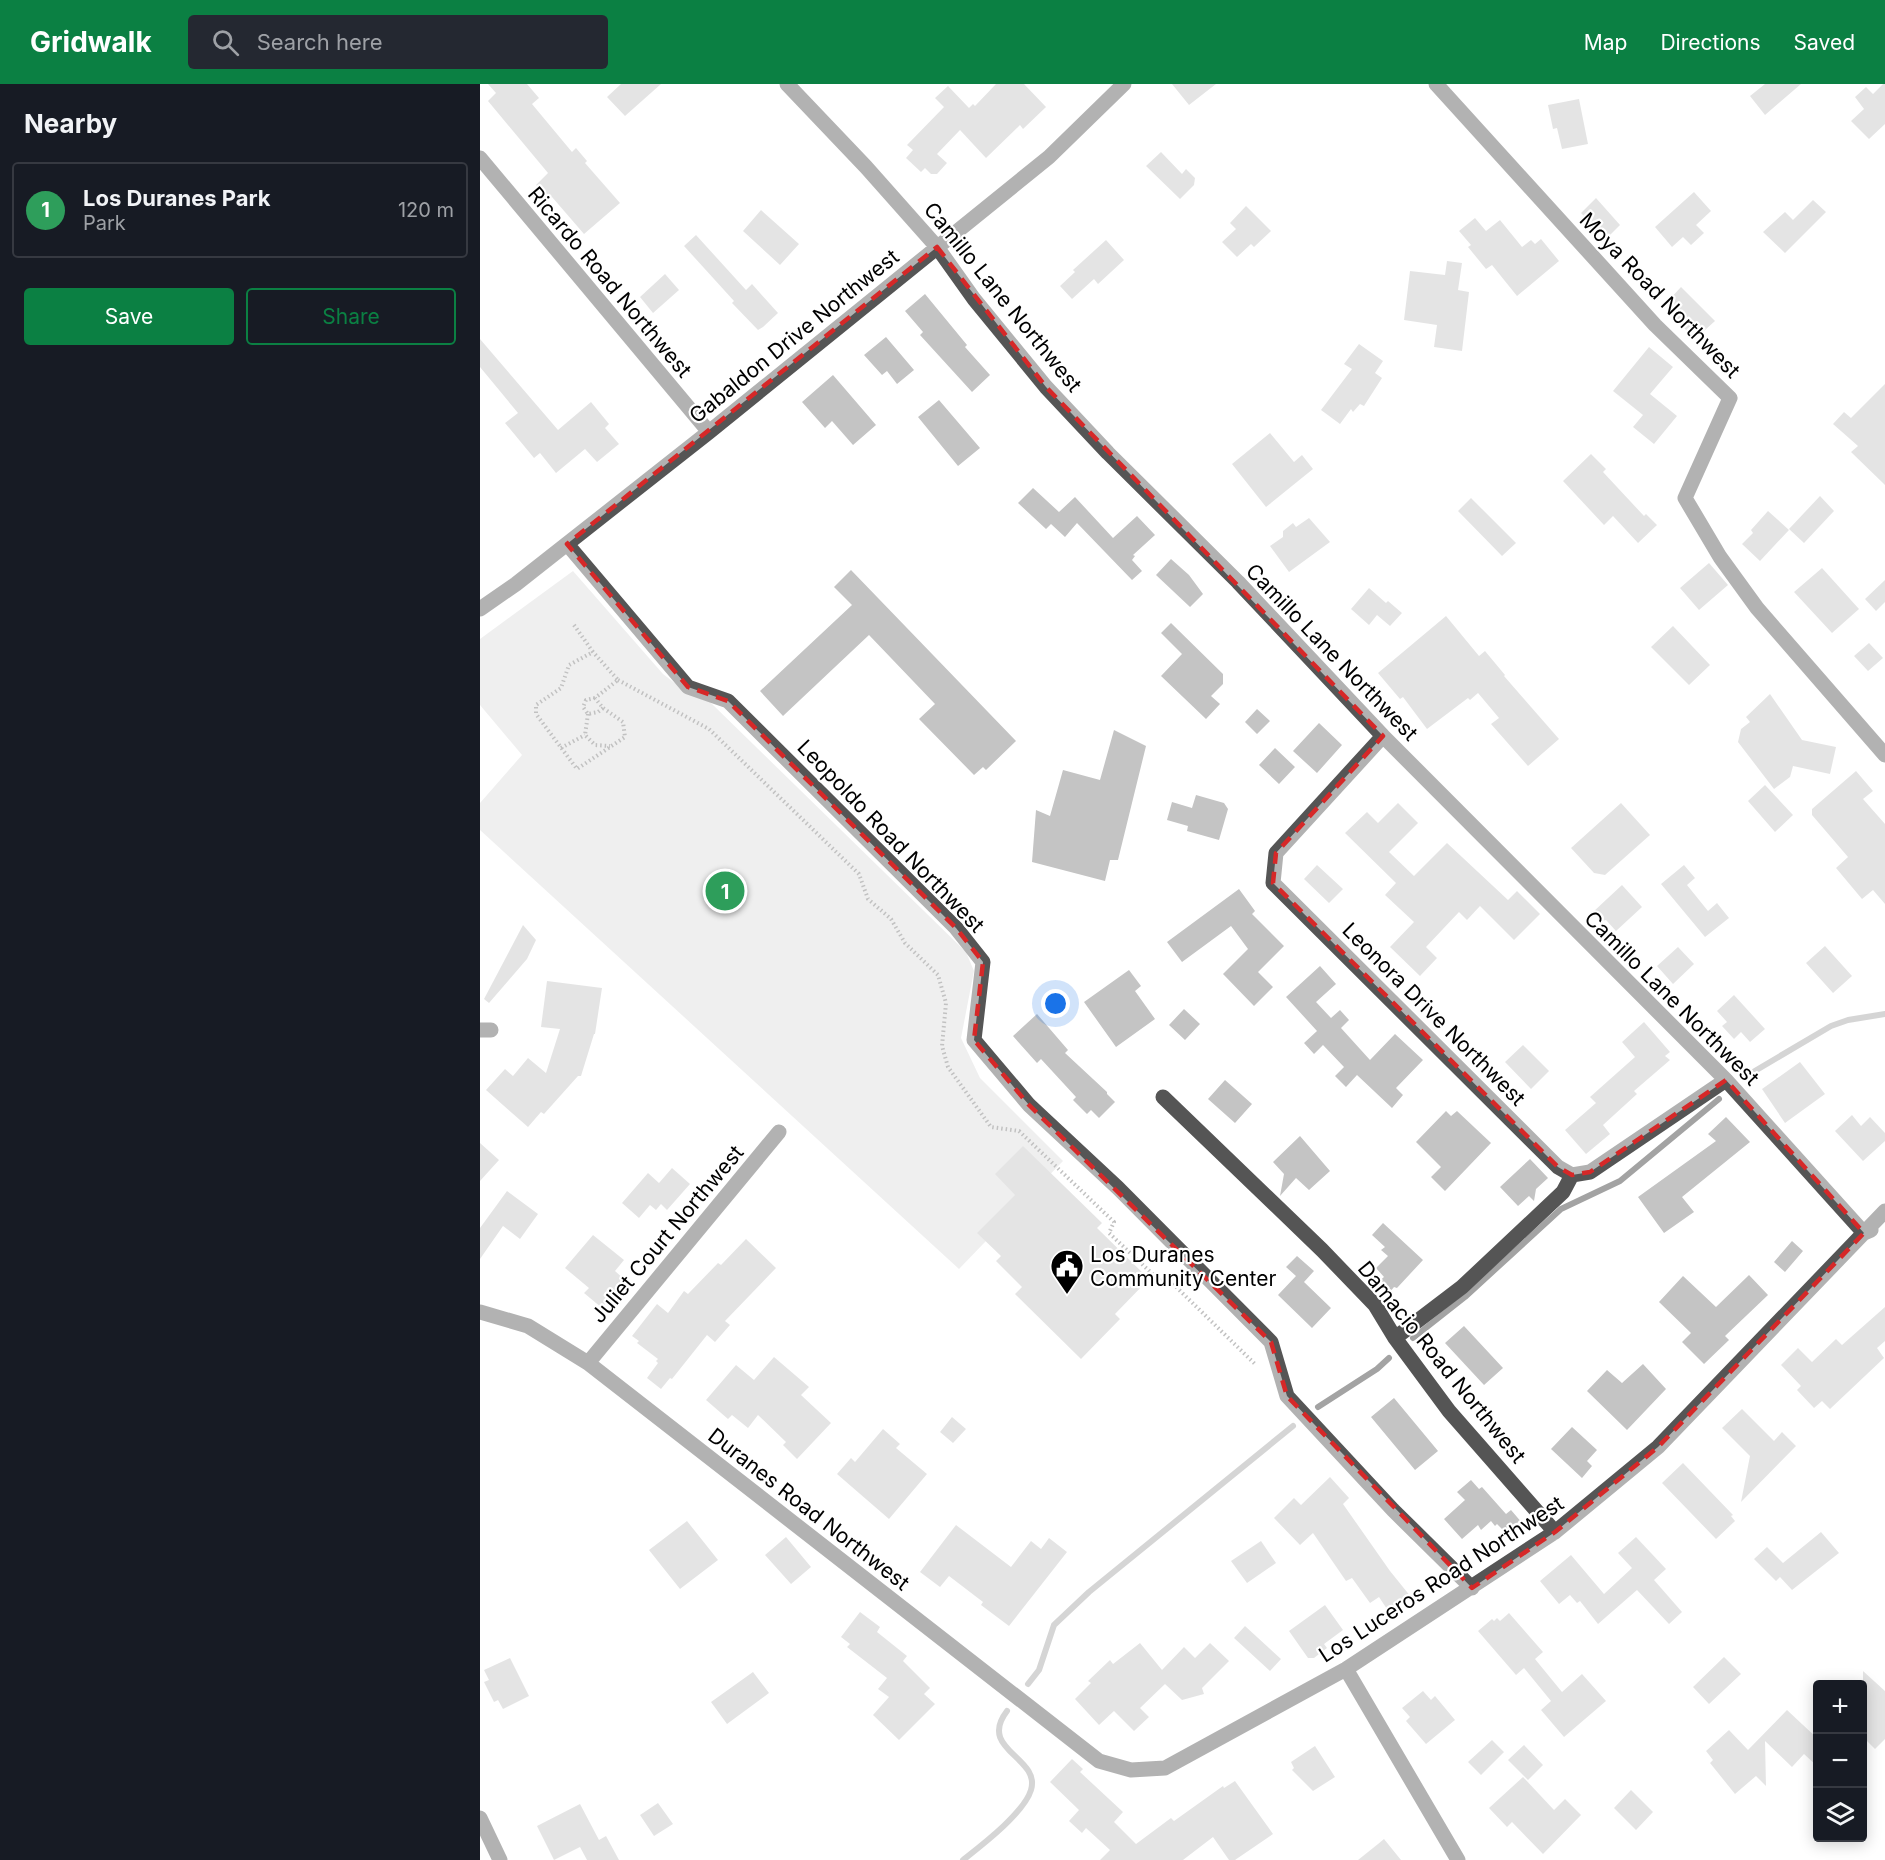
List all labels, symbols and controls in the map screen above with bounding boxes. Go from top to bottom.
search box [188,15,608,69]
text: Gridwalk [30,25,152,59]
icon: search [209,26,242,59]
text: Search here [257,29,382,55]
text: Map [1584,30,1627,55]
text: Directions [1660,30,1761,55]
text: Saved [1794,30,1855,55]
text: Nearby [24,108,117,139]
street label: Ricardo Road Northwest [523,182,697,382]
text: Los Duranes Park [83,185,271,211]
street label: Camillo Lane Northwest [919,197,1087,397]
text: 1 [41,198,50,222]
text: 120 m [398,198,454,222]
street label: Moya Road Northwest [1575,207,1746,383]
text: Park [83,211,126,235]
street label: Gabaldon Drive Northwest [684,244,904,428]
button: Save [24,288,234,345]
button: Share [246,288,456,345]
street label: Camillo Lane Northwest [1241,558,1423,746]
street label: Leopoldo Road Northwest [792,734,990,938]
pin: 1 [706,868,744,914]
street label: Camillo Lane Northwest [1580,906,1765,1091]
street label: Leonora Drive Northwest [1337,917,1531,1111]
your location [1041,989,1070,1018]
street label: Juliet Court Northwest [585,1140,749,1328]
place label: Los Duranes Community Center [1090,1242,1277,1291]
public building icon: Los Duranes Community Center [1049,1248,1085,1295]
street label: Damacio Road Northwest [1353,1256,1531,1468]
street label: Duranes Road Northwest [703,1423,915,1595]
street label: Los Luceros Road Northwest [1314,1490,1568,1668]
map controls [1813,1680,1867,1842]
button: + [1813,1680,1867,1734]
button: − [1813,1734,1867,1788]
button: layers [1813,1788,1867,1842]

